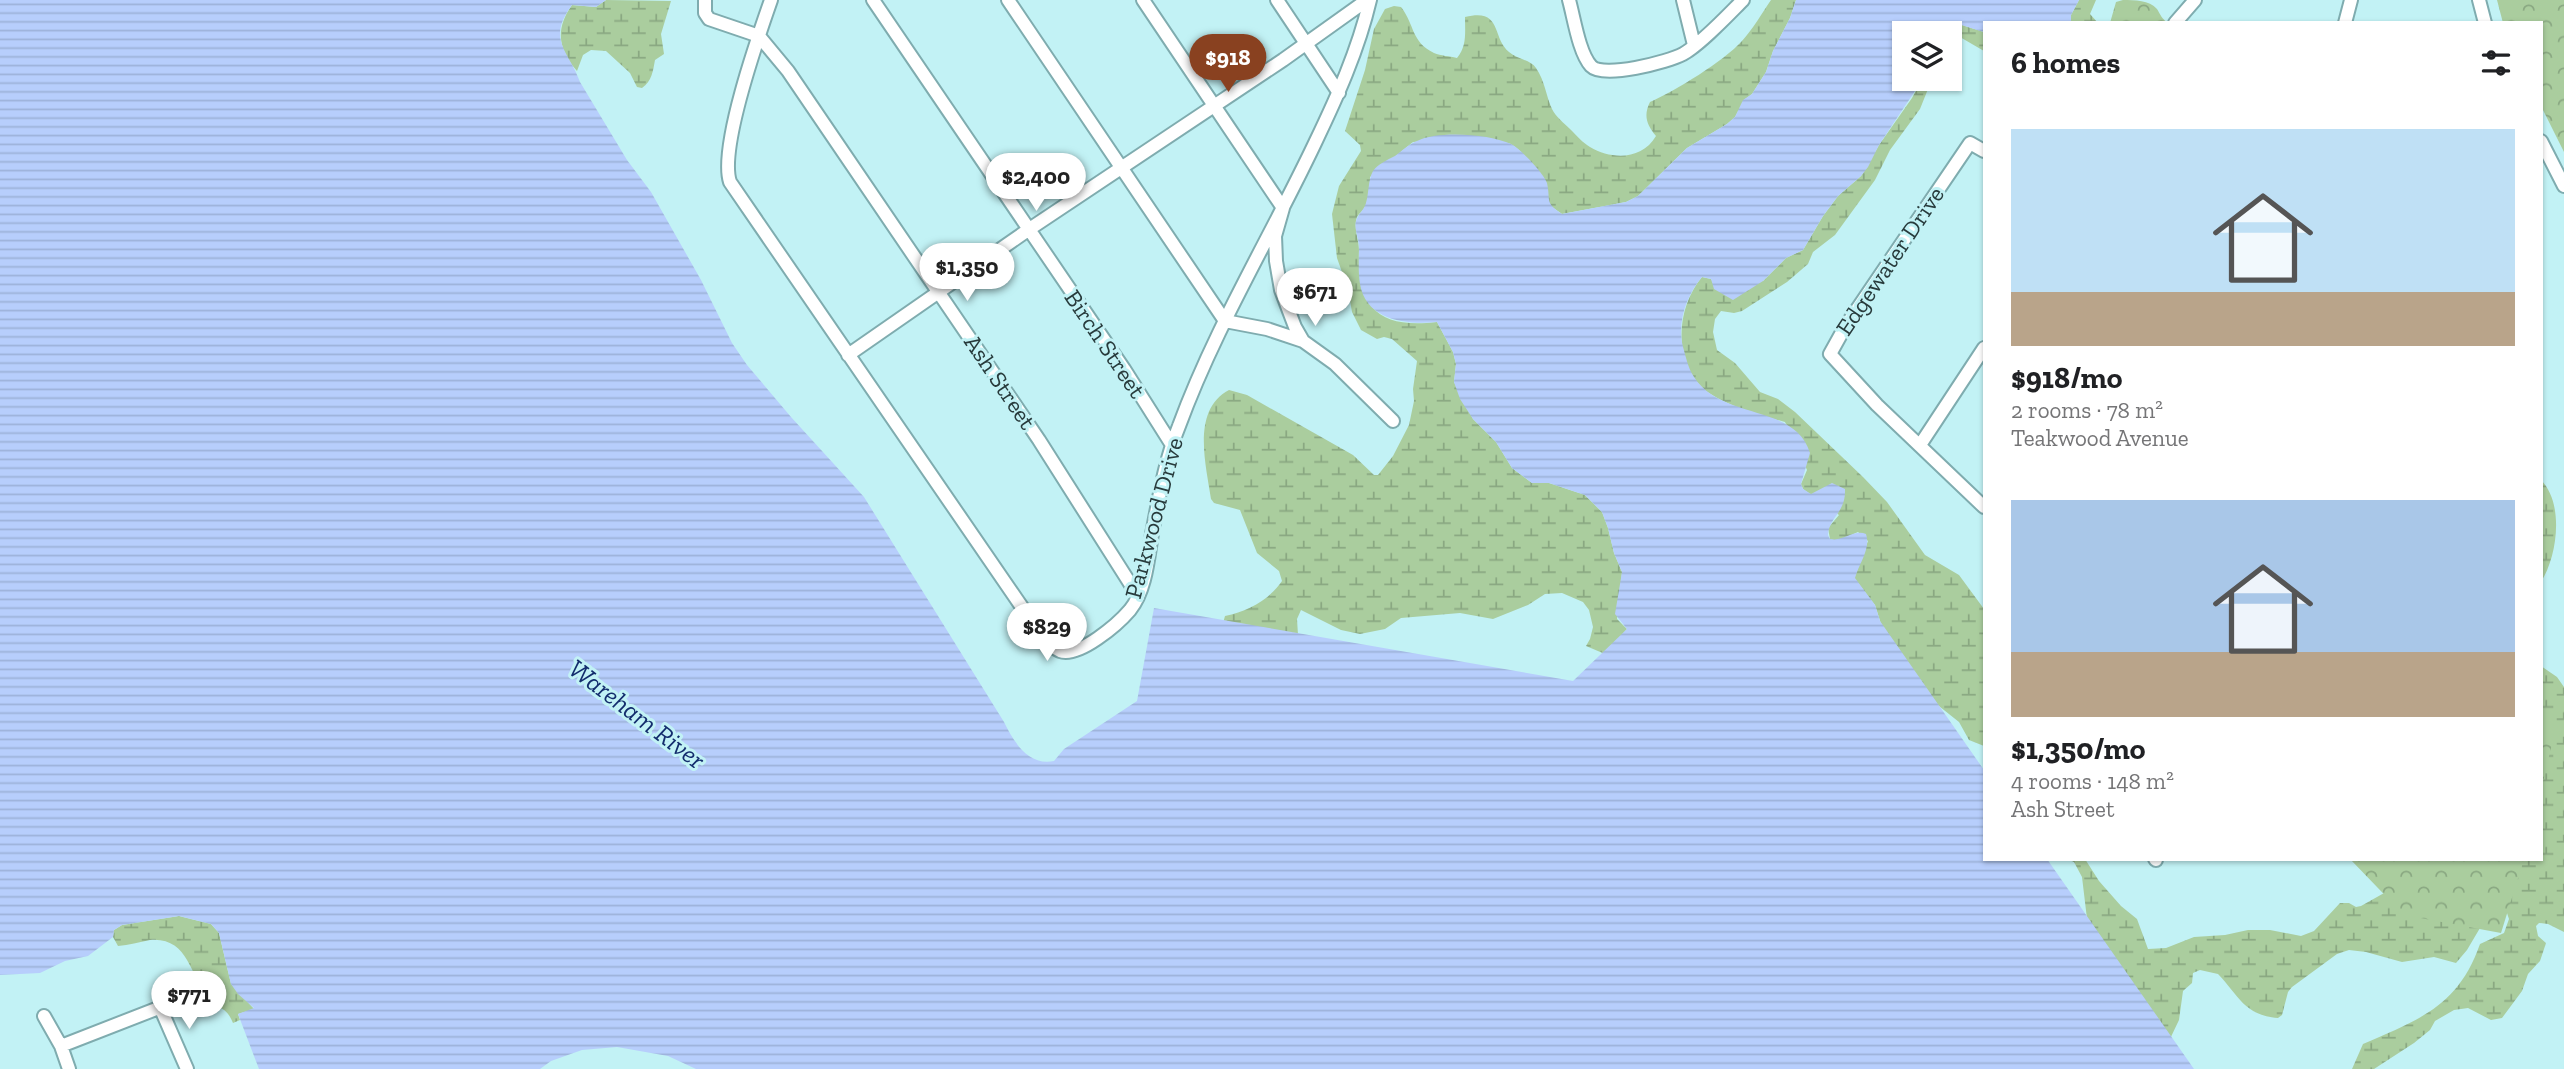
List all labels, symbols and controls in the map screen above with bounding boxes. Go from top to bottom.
map controls [1892,21,1962,91]
button: layers [1892,21,1962,91]
pin: $918 [1187,34,1269,94]
text: $918 [1205,43,1251,71]
icon: filters [2477,44,2515,82]
text: 6 homes [2011,45,2120,81]
pin: $2,400 [979,154,1093,213]
text: $2,400 [1002,162,1070,190]
icon: home [2200,175,2326,301]
street label: Edgewater Drive [1829,181,1950,341]
pin: $1,350 [910,244,1024,303]
text: $1,350 [935,252,999,280]
pin: $671 [1274,268,1356,328]
text: $671 [1293,277,1337,305]
street label: Birch Street [1059,284,1152,403]
street label: Ash Street [958,329,1043,435]
text: $918/mo [2011,360,2122,396]
text: 2 rooms · 78 m² [2011,396,2163,424]
text: Teakwood Avenue [2011,424,2189,452]
street label: Parkwood Drive [1118,434,1189,602]
icon: home [2200,546,2326,672]
pin: $829 [1006,604,1088,663]
text: $829 [1023,612,1071,640]
water label: Wareham River [562,652,712,776]
text: $1,350/mo [2011,731,2146,767]
text: 4 rooms · 148 m² [2011,767,2174,795]
text: Ash Street [2011,795,2114,823]
pin: $771 [148,972,230,1031]
text: $771 [167,980,211,1008]

